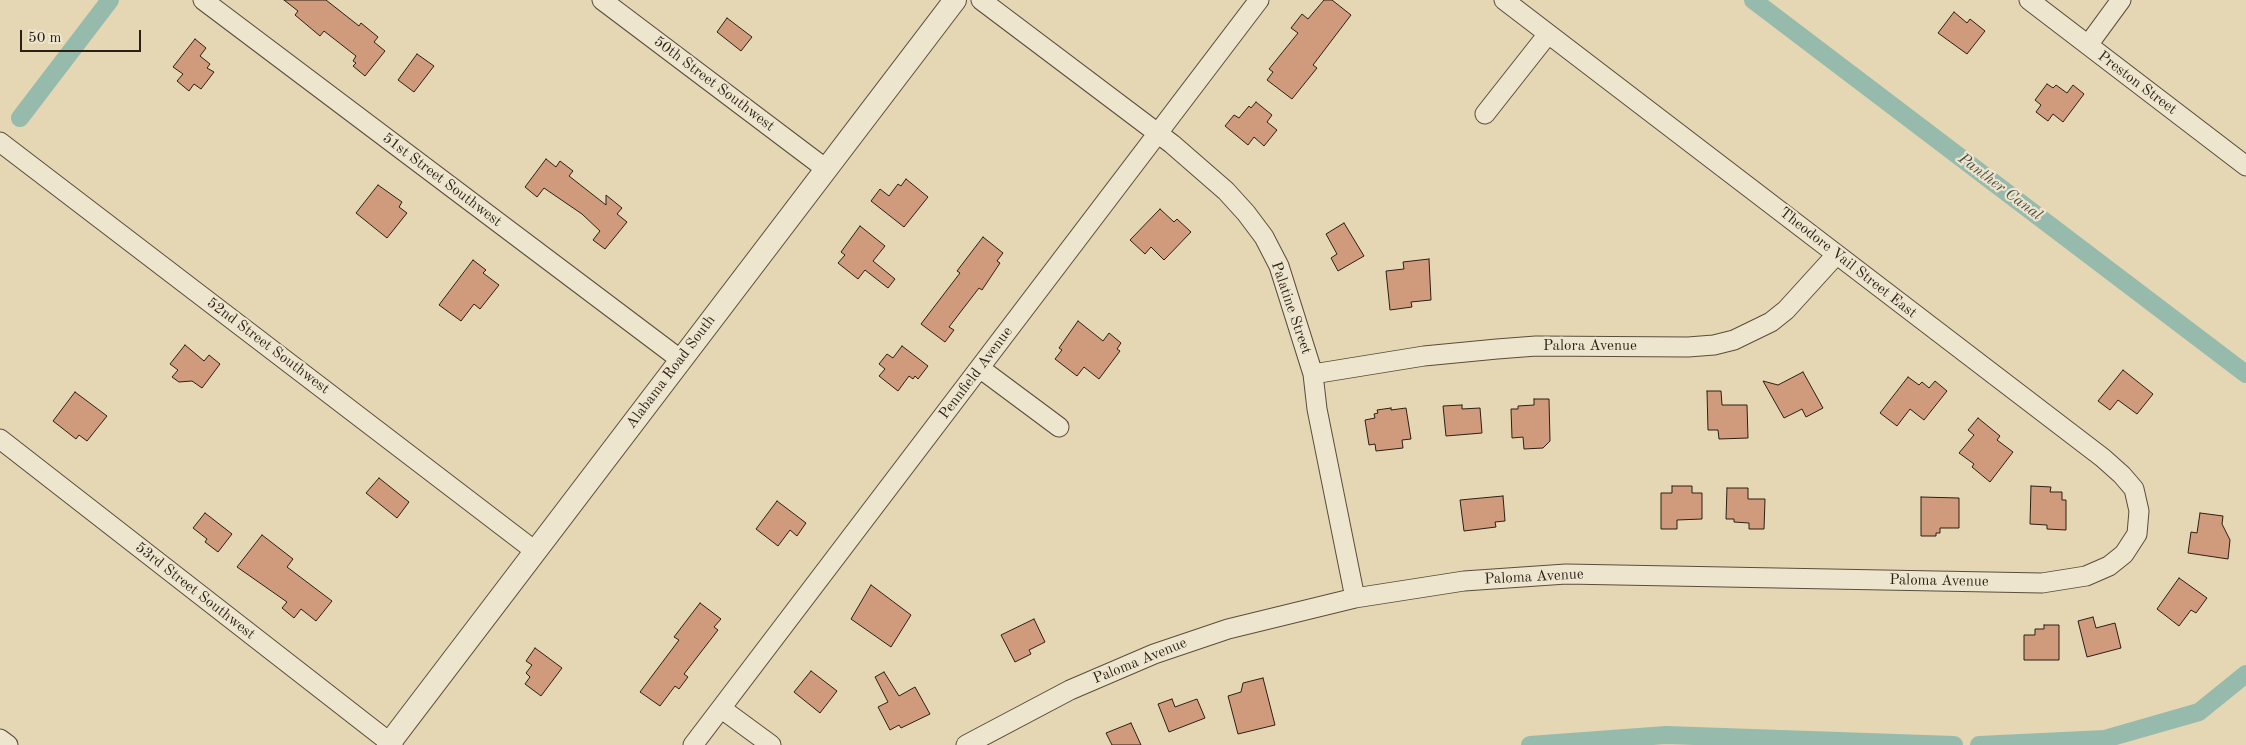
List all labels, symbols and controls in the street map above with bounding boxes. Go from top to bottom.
scale bar [22,20,144,52]
text: 50 m [28,31,62,46]
street label: 50th Street Southwest [650,33,778,135]
street label: Preston Street [2094,47,2180,119]
street label: 51st Street Southwest [379,129,505,231]
water label: Panther Canal [1954,149,2046,225]
street label: Theodore Vail Street East [1776,204,1920,322]
street label: Palatine Street [1267,259,1315,357]
street label: 52nd Street Southwest [203,294,333,398]
street label: Alabama Road South [622,312,720,432]
street label: Pennfield Avenue [935,323,1017,423]
street label: Palora Avenue [1543,337,1637,355]
street label: 53rd Street Southwest [131,539,259,643]
street label: Paloma Avenue [1484,565,1584,589]
street label: Paloma Avenue [1889,571,1989,591]
street label: Paloma Avenue [1090,634,1190,688]

